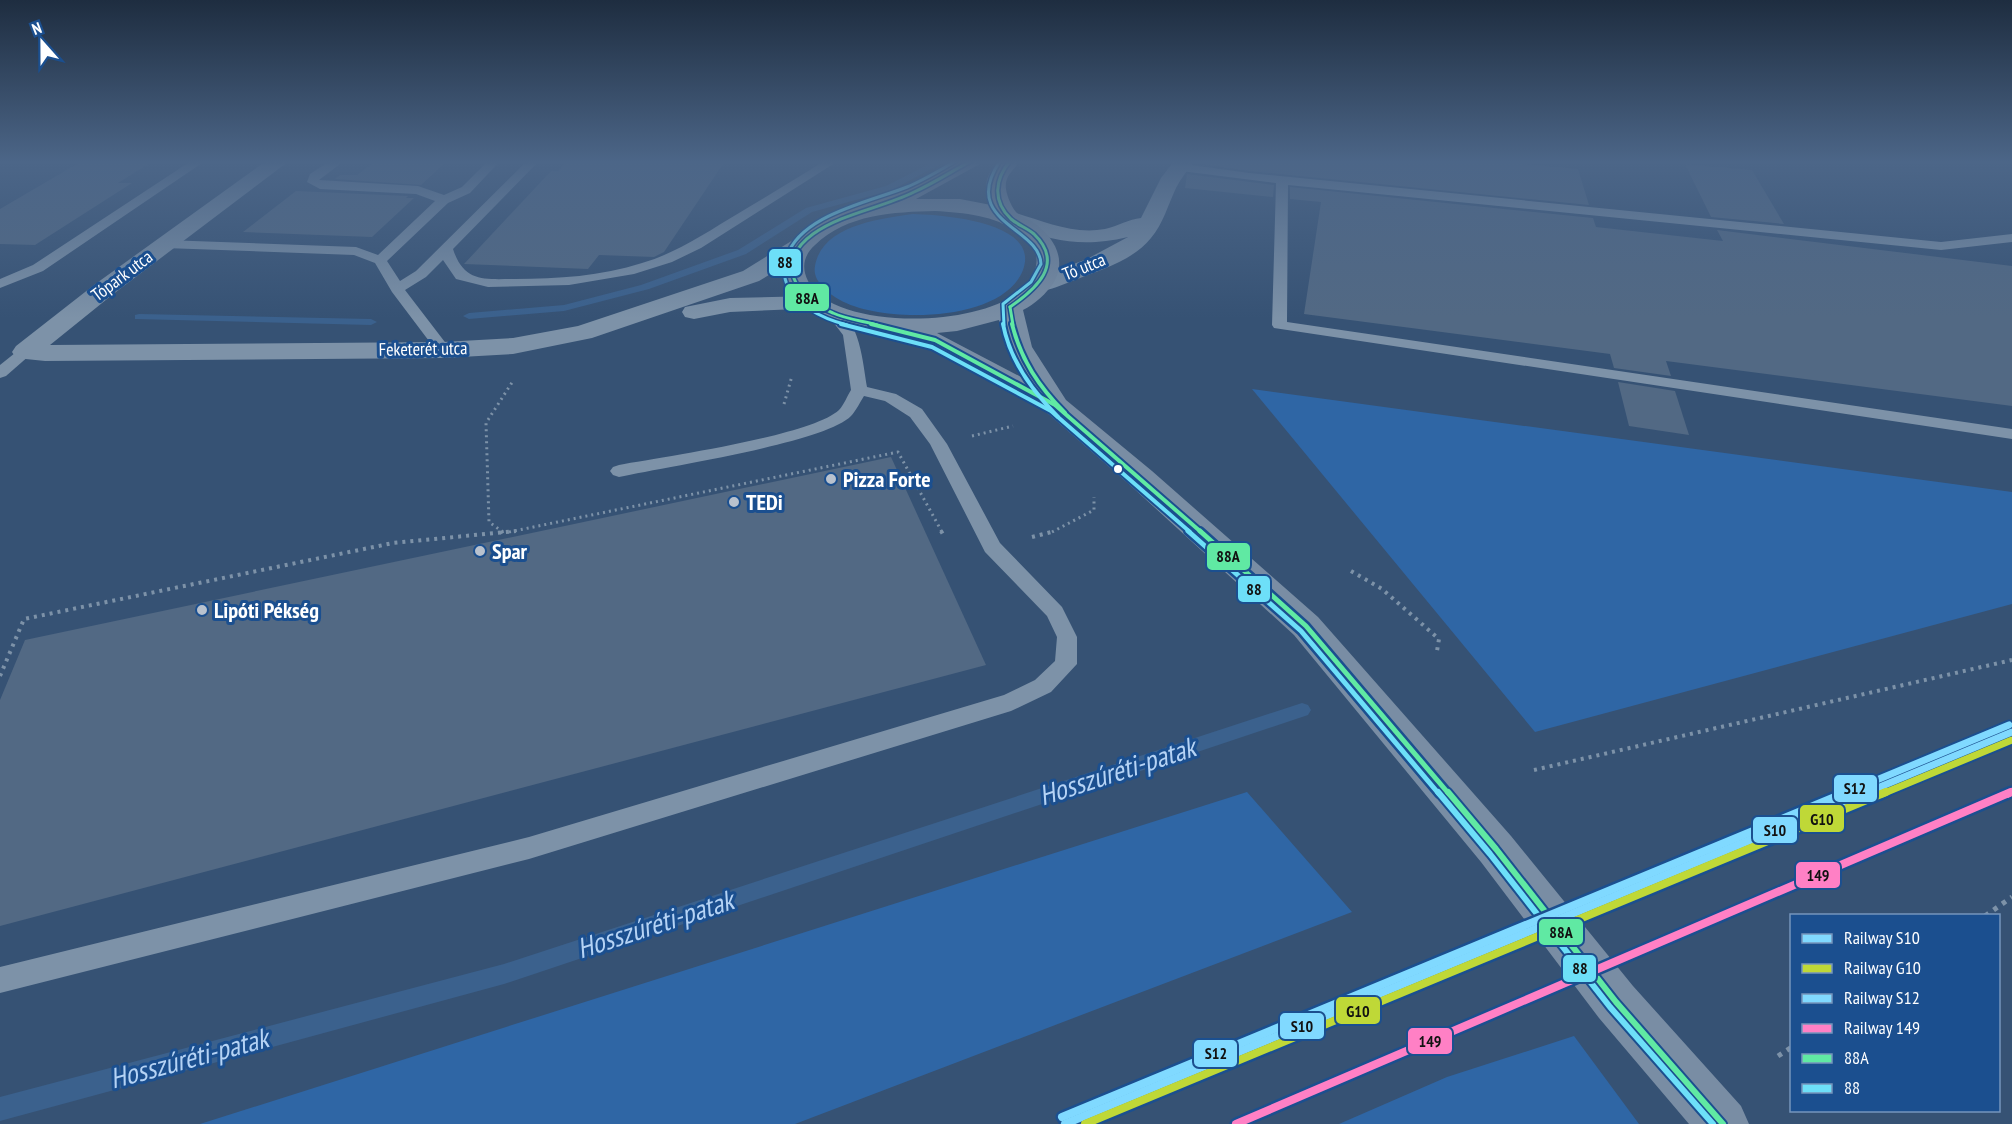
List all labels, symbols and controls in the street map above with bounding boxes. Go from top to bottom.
north arrow [12,12,72,72]
text: N [29,17,44,39]
street label: Tópark utca [87,245,157,306]
line badge: 88 [768,248,802,277]
street label: Tó utca [1059,248,1109,285]
text: 88 [777,252,793,272]
line badge: 88A [784,283,830,312]
text: 88A [795,288,820,308]
street label: Feketerét utca [378,336,468,361]
unlabelled marker [1112,463,1124,475]
place label: Pizza Forte [843,465,931,493]
marker: Pizza Forte [824,472,838,486]
place label: TEDi [746,488,783,516]
marker: TEDi [727,495,741,509]
place label: Spar [492,537,528,565]
line badge: 88A [1206,542,1251,571]
marker: Spar [473,544,487,558]
text: 88A [1216,546,1241,566]
line badge: 88 [1237,575,1271,603]
text: 88 [1246,579,1262,599]
place label: Lipóti Pékség [214,596,319,624]
marker: Lipóti Pékség [195,603,209,617]
water label: Hosszúréti-patak [1034,727,1203,813]
line badge: S12 [1833,774,1878,803]
text: S12 [1844,778,1866,798]
line badge: G10 [1799,804,1845,833]
text: G10 [1810,809,1834,829]
line badge: S10 [1752,816,1798,844]
text: S10 [1764,820,1787,840]
line badge: 149 [1795,861,1841,889]
text: 149 [1807,865,1829,885]
water label: Hosszúréti-patak [572,880,741,966]
legend [1790,914,2000,1112]
line badge: 88A [1538,918,1584,946]
text: 88A [1549,922,1574,942]
text: Railway S10 [1844,926,1920,949]
line badge: 88 [1562,954,1597,983]
text: Railway G10 [1844,956,1921,979]
text: 88 [1572,958,1588,978]
text: Railway S12 [1844,986,1920,1009]
line badge: G10 [1335,996,1381,1025]
text: G10 [1346,1001,1370,1021]
line badge: S10 [1279,1012,1325,1040]
text: S10 [1291,1016,1314,1036]
text: Railway 149 [1844,1016,1920,1039]
water label: Hosszúréti-patak [106,1018,275,1096]
line badge: 149 [1407,1027,1453,1055]
text: 149 [1419,1031,1441,1051]
line badge: S12 [1193,1039,1238,1068]
text: S12 [1205,1043,1227,1063]
text: 88A [1844,1046,1869,1069]
text: 88 [1844,1076,1860,1099]

